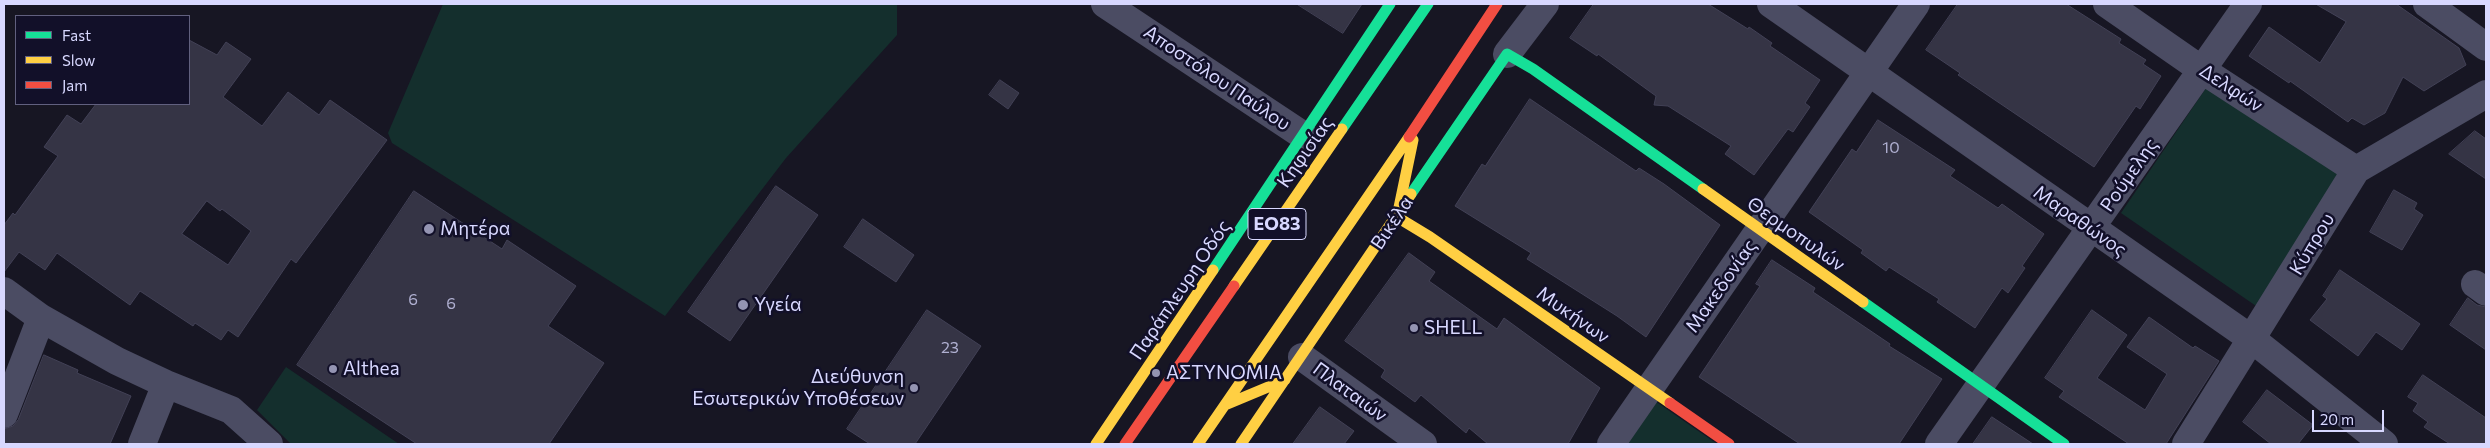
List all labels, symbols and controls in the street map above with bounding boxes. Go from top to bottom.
legend [15,15,190,105]
street label: Αποστόλου Παύλου [1139,21,1295,135]
text: Fast [62,26,91,44]
text: Slow [62,51,95,69]
street label: Δελφών [2195,59,2267,117]
text: Jam [62,76,87,94]
street label: Κηφισίας [1272,112,1338,192]
street label: Ρούμελης [2095,134,2163,216]
house number: 10 [1882,138,1900,158]
street label: Μαραθώνος [2029,181,2131,261]
street label: Βικέλα [1366,192,1418,254]
street label: Θερμοπυλών [1743,192,1849,276]
road number: ΕΟ83 [1248,208,1306,240]
street label: Κύπρου [2285,209,2339,279]
street label: Παράπλευρη Οδός [1125,216,1235,364]
place label: Μητέρα [440,218,510,240]
marker: Μητέρα [422,222,436,236]
street label: Μακεδονίας [1681,235,1761,337]
street label: Μυκήνων [1532,282,1614,348]
house number: 6 [408,290,418,310]
house number: 6 [446,294,456,314]
place label: Υγεία [754,294,802,316]
marker: Υγεία [736,298,750,312]
place label: SHELL [1424,317,1482,339]
marker: SHELL [1408,322,1420,334]
house number: 23 [941,338,959,358]
place label: Althea [343,358,400,380]
street label: Πλαταιών [1309,358,1391,426]
place label: ΑΣΤΥΝΟΜΙΑ [1166,362,1282,384]
marker: Althea [327,363,339,375]
place label: Διεύθυνση Εσωτερικών Υποθέσεων [692,366,904,410]
marker: ΑΣΤΥΝΟΜΙΑ [1150,367,1162,379]
marker: Διεύθυνση Εσωτερικών Υποθέσεων [908,382,920,394]
scale bar [2315,400,2388,432]
text: 20 m [2320,410,2354,428]

